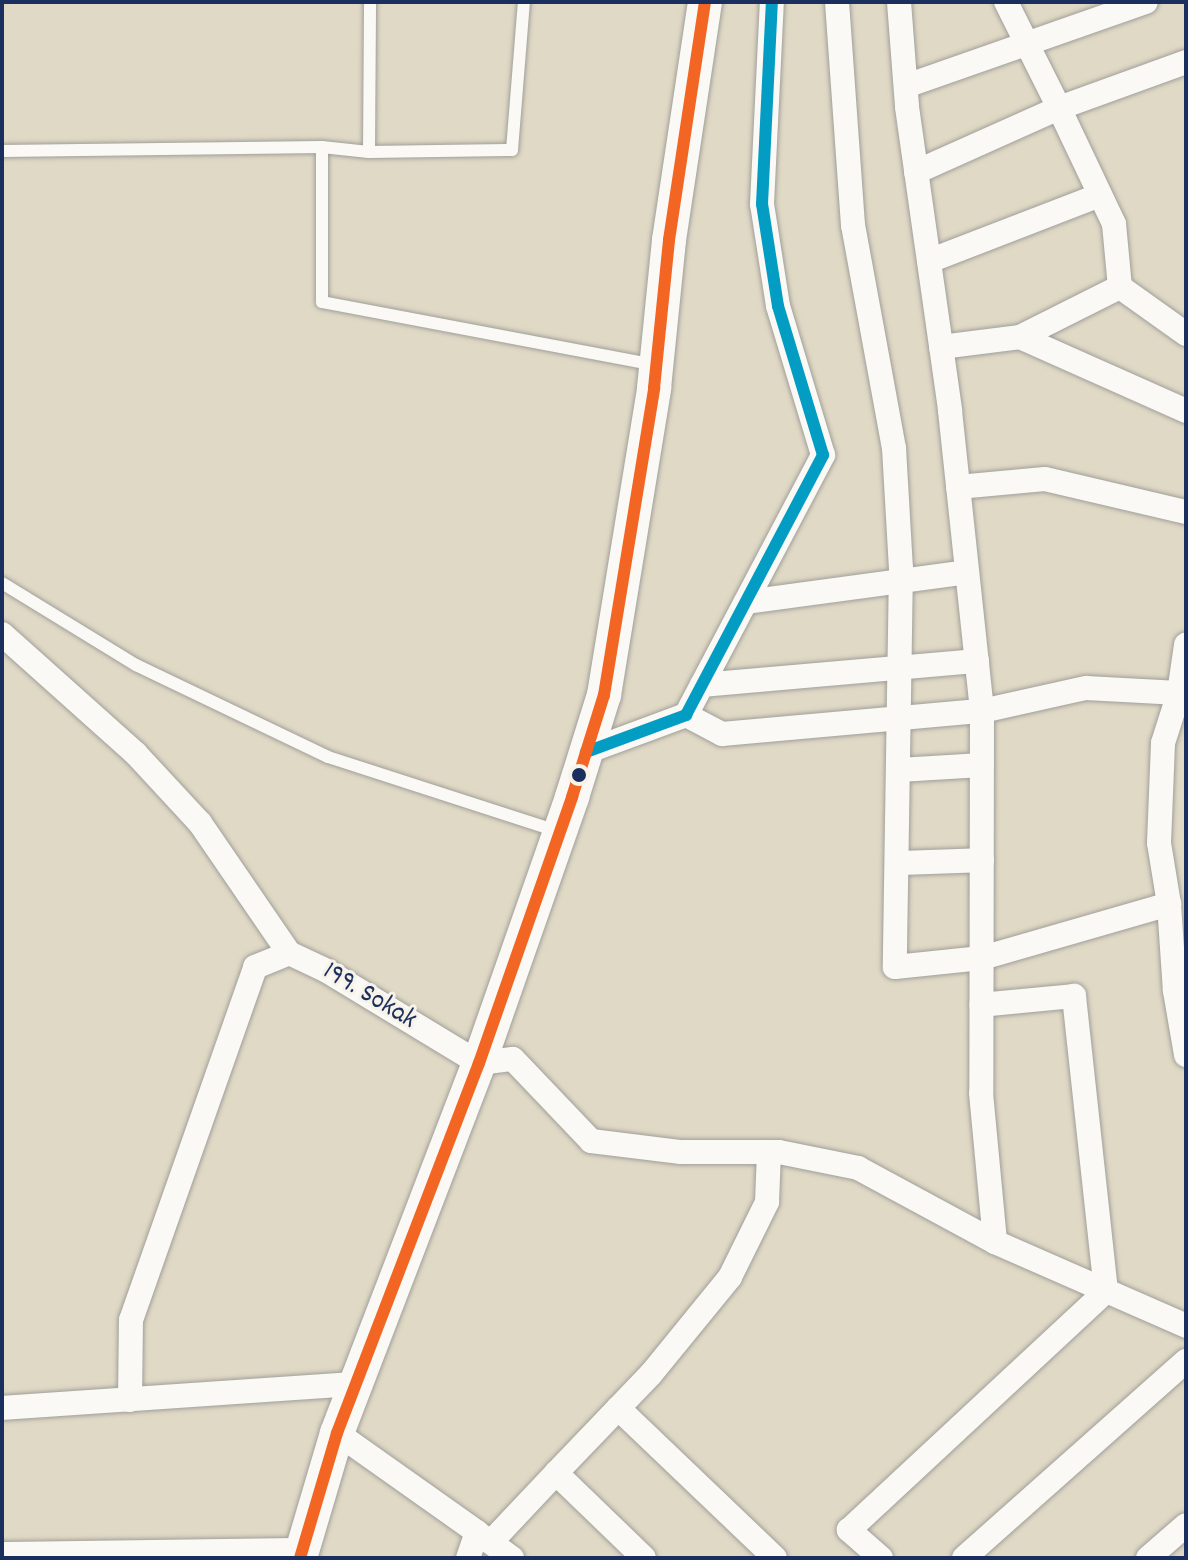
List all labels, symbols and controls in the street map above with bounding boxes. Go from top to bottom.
unlabelled marker [571,767,587,783]
street label: 199. Sokak [316,956,422,1038]

